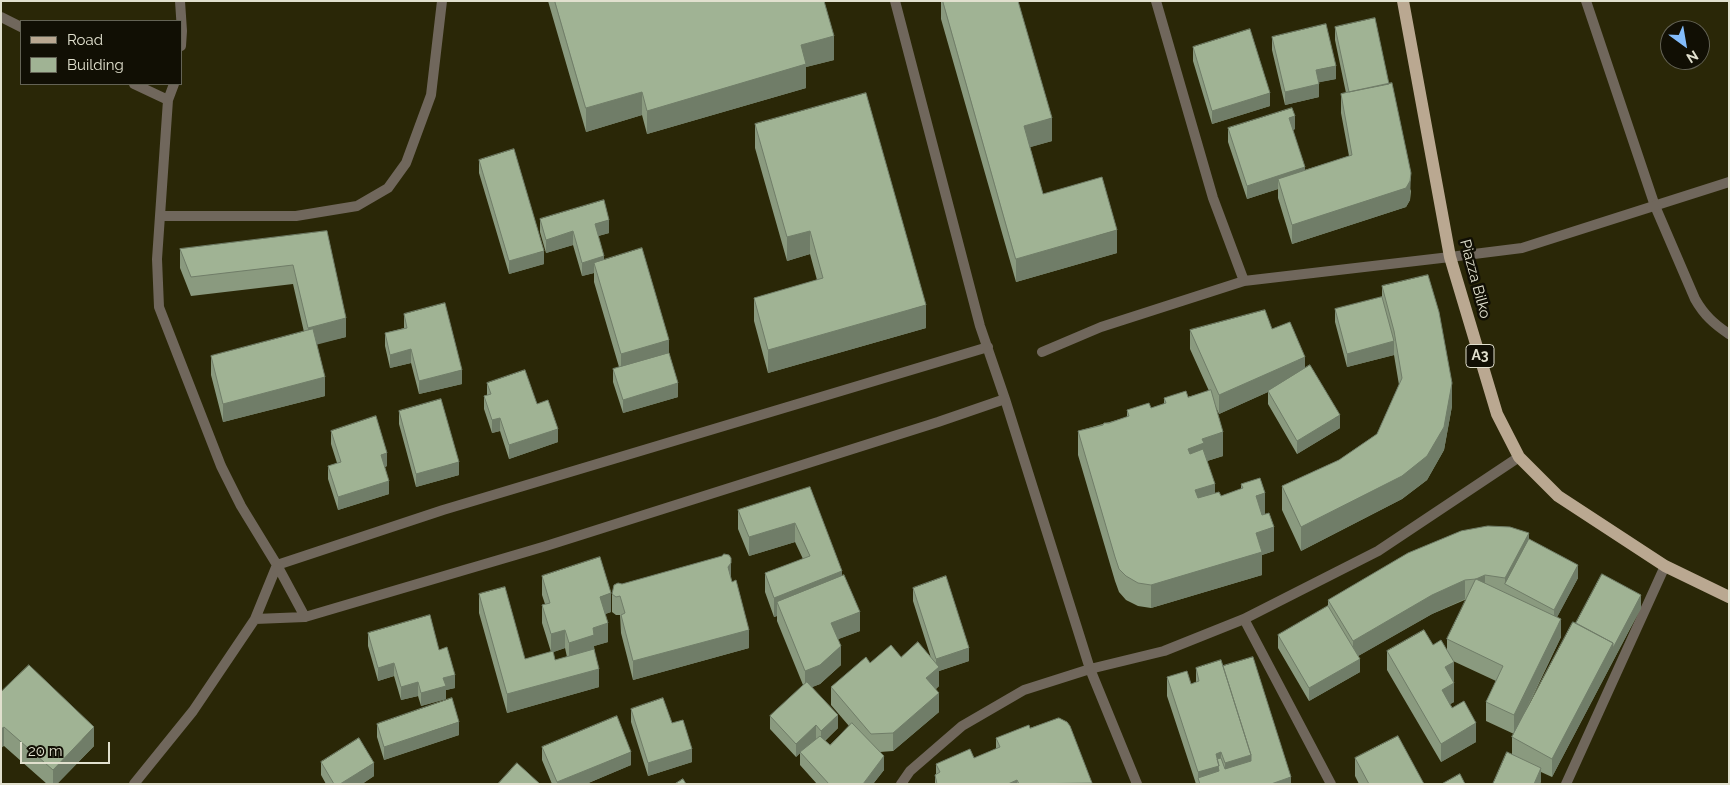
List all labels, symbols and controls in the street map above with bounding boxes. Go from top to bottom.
legend [20,20,182,85]
north arrow [1660,20,1710,70]
text: Road [67,31,103,49]
text: N [1684,47,1701,66]
text: Building [67,56,124,74]
street label: Piazza Bilko [1456,237,1494,321]
road number: A3 [1466,344,1494,368]
scale bar [22,732,112,764]
text: 20 m [28,742,63,760]

